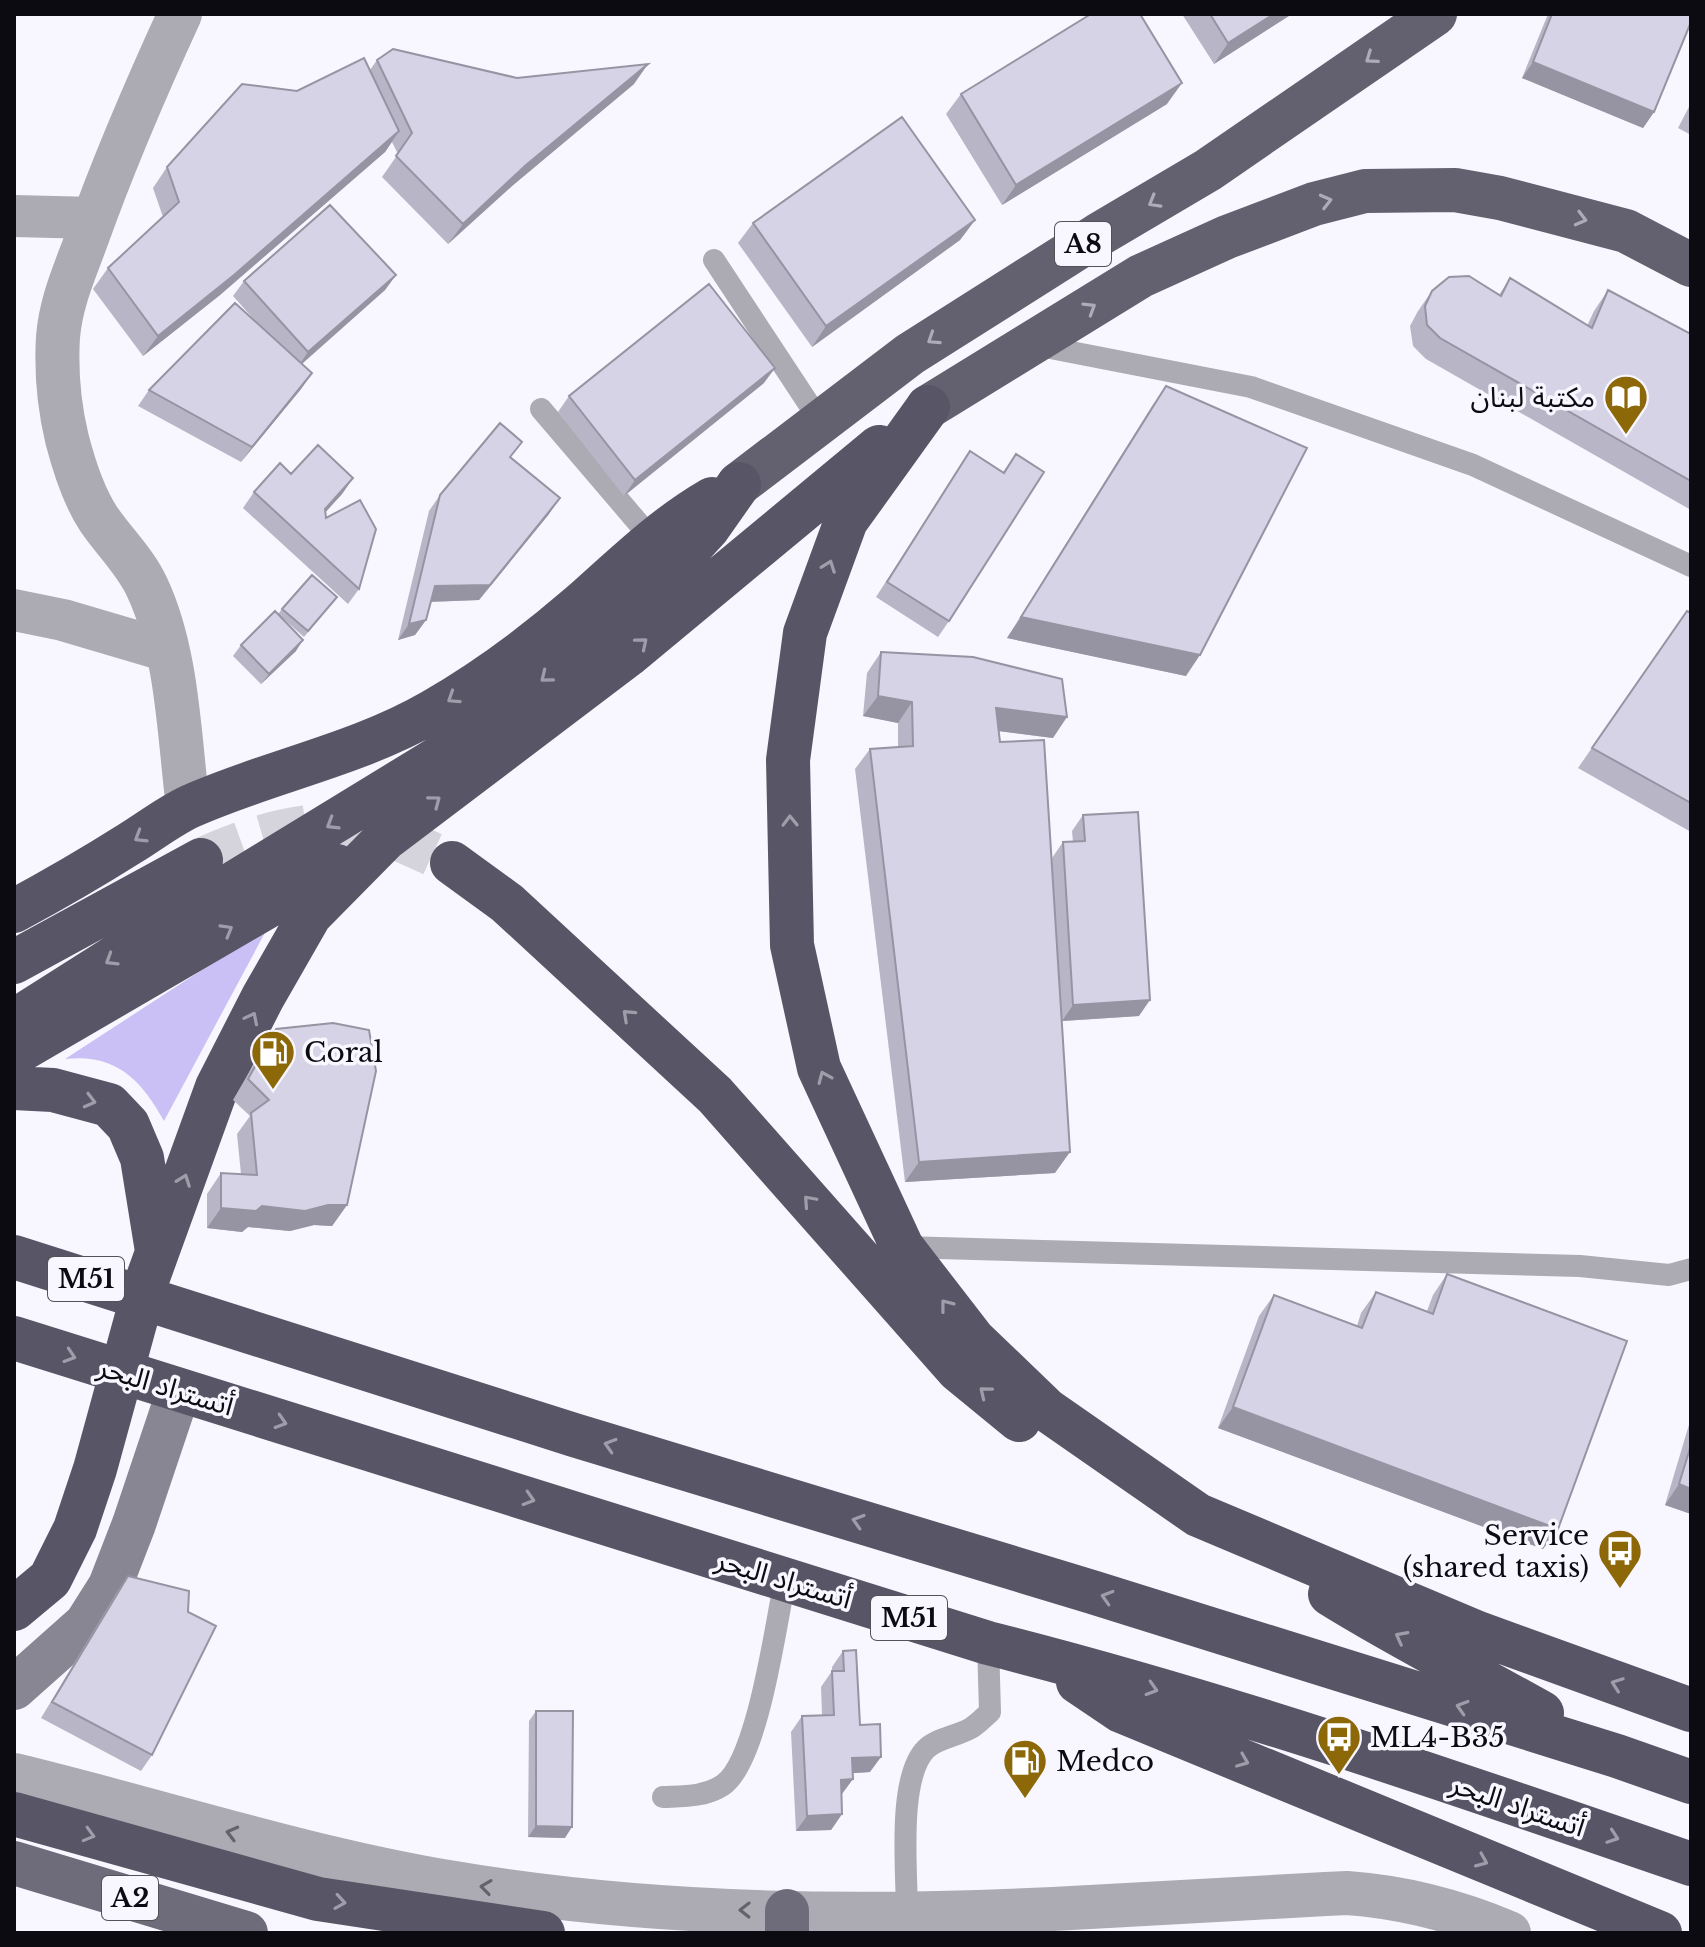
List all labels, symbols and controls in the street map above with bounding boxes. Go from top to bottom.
one-way arrow [1365,48,1379,63]
one-way arrow [1148,192,1163,208]
one-way arrow [1319,193,1333,210]
one-way arrow [1574,210,1588,227]
road number: A8 [1055,222,1111,266]
one-way arrow [1081,302,1096,317]
one-way arrow [928,329,942,344]
library icon: مكتبة لبنان [1602,373,1650,436]
place label: مكتبة لبنان [1471,380,1595,415]
one-way arrow [820,560,836,574]
one-way arrow [633,638,648,653]
one-way arrow [540,667,555,682]
one-way arrow [447,689,462,704]
one-way arrow [427,796,441,810]
one-way arrow [326,814,341,829]
one-way arrow [781,814,798,827]
one-way arrow [134,828,149,843]
one-way arrow [218,924,233,940]
one-way arrow [105,951,119,966]
one-way arrow [243,1011,258,1026]
one-way arrow [623,1011,638,1025]
fuel station icon: Coral [249,1028,297,1091]
place label: Coral [304,1035,383,1070]
one-way arrow [817,1071,833,1085]
one-way arrow [83,1091,97,1108]
one-way arrow [174,1174,191,1188]
one-way arrow [805,1196,819,1211]
road number: M51 [48,1257,124,1301]
one-way arrow [942,1299,956,1314]
one-way arrow [63,1347,76,1363]
street label: أتستراد البحر [93,1348,238,1424]
one-way arrow [980,1387,995,1402]
one-way arrow [273,1413,287,1429]
one-way arrow [603,1439,617,1455]
one-way arrow [521,1490,535,1506]
one-way arrow [852,1514,866,1530]
place label: Service (shared taxis) [1403,1518,1589,1585]
bus stop icon: Service (shared taxis) [1596,1527,1644,1590]
street label: أتستراد البحر [711,1541,856,1617]
one-way arrow [1101,1590,1115,1606]
road number: M51 [871,1596,947,1640]
one-way arrow [1395,1632,1410,1647]
one-way arrow [1611,1677,1625,1694]
one-way arrow [1145,1680,1159,1696]
one-way arrow [1456,1700,1470,1716]
bus stop icon: ML4-B35 [1315,1713,1363,1776]
place label: ML4-B35 [1370,1720,1505,1755]
fuel station icon: Medco [1001,1737,1049,1800]
place label: Medco [1056,1744,1154,1779]
one-way arrow [1235,1751,1249,1767]
street label: أتستراد البحر [1445,1765,1590,1845]
one-way arrow [82,1825,96,1842]
one-way arrow [225,1826,239,1843]
one-way arrow [1605,1828,1619,1844]
one-way arrow [1474,1852,1488,1868]
road number: A2 [102,1876,158,1920]
one-way arrow [479,1879,493,1896]
one-way arrow [333,1893,347,1910]
one-way arrow [738,1901,751,1919]

